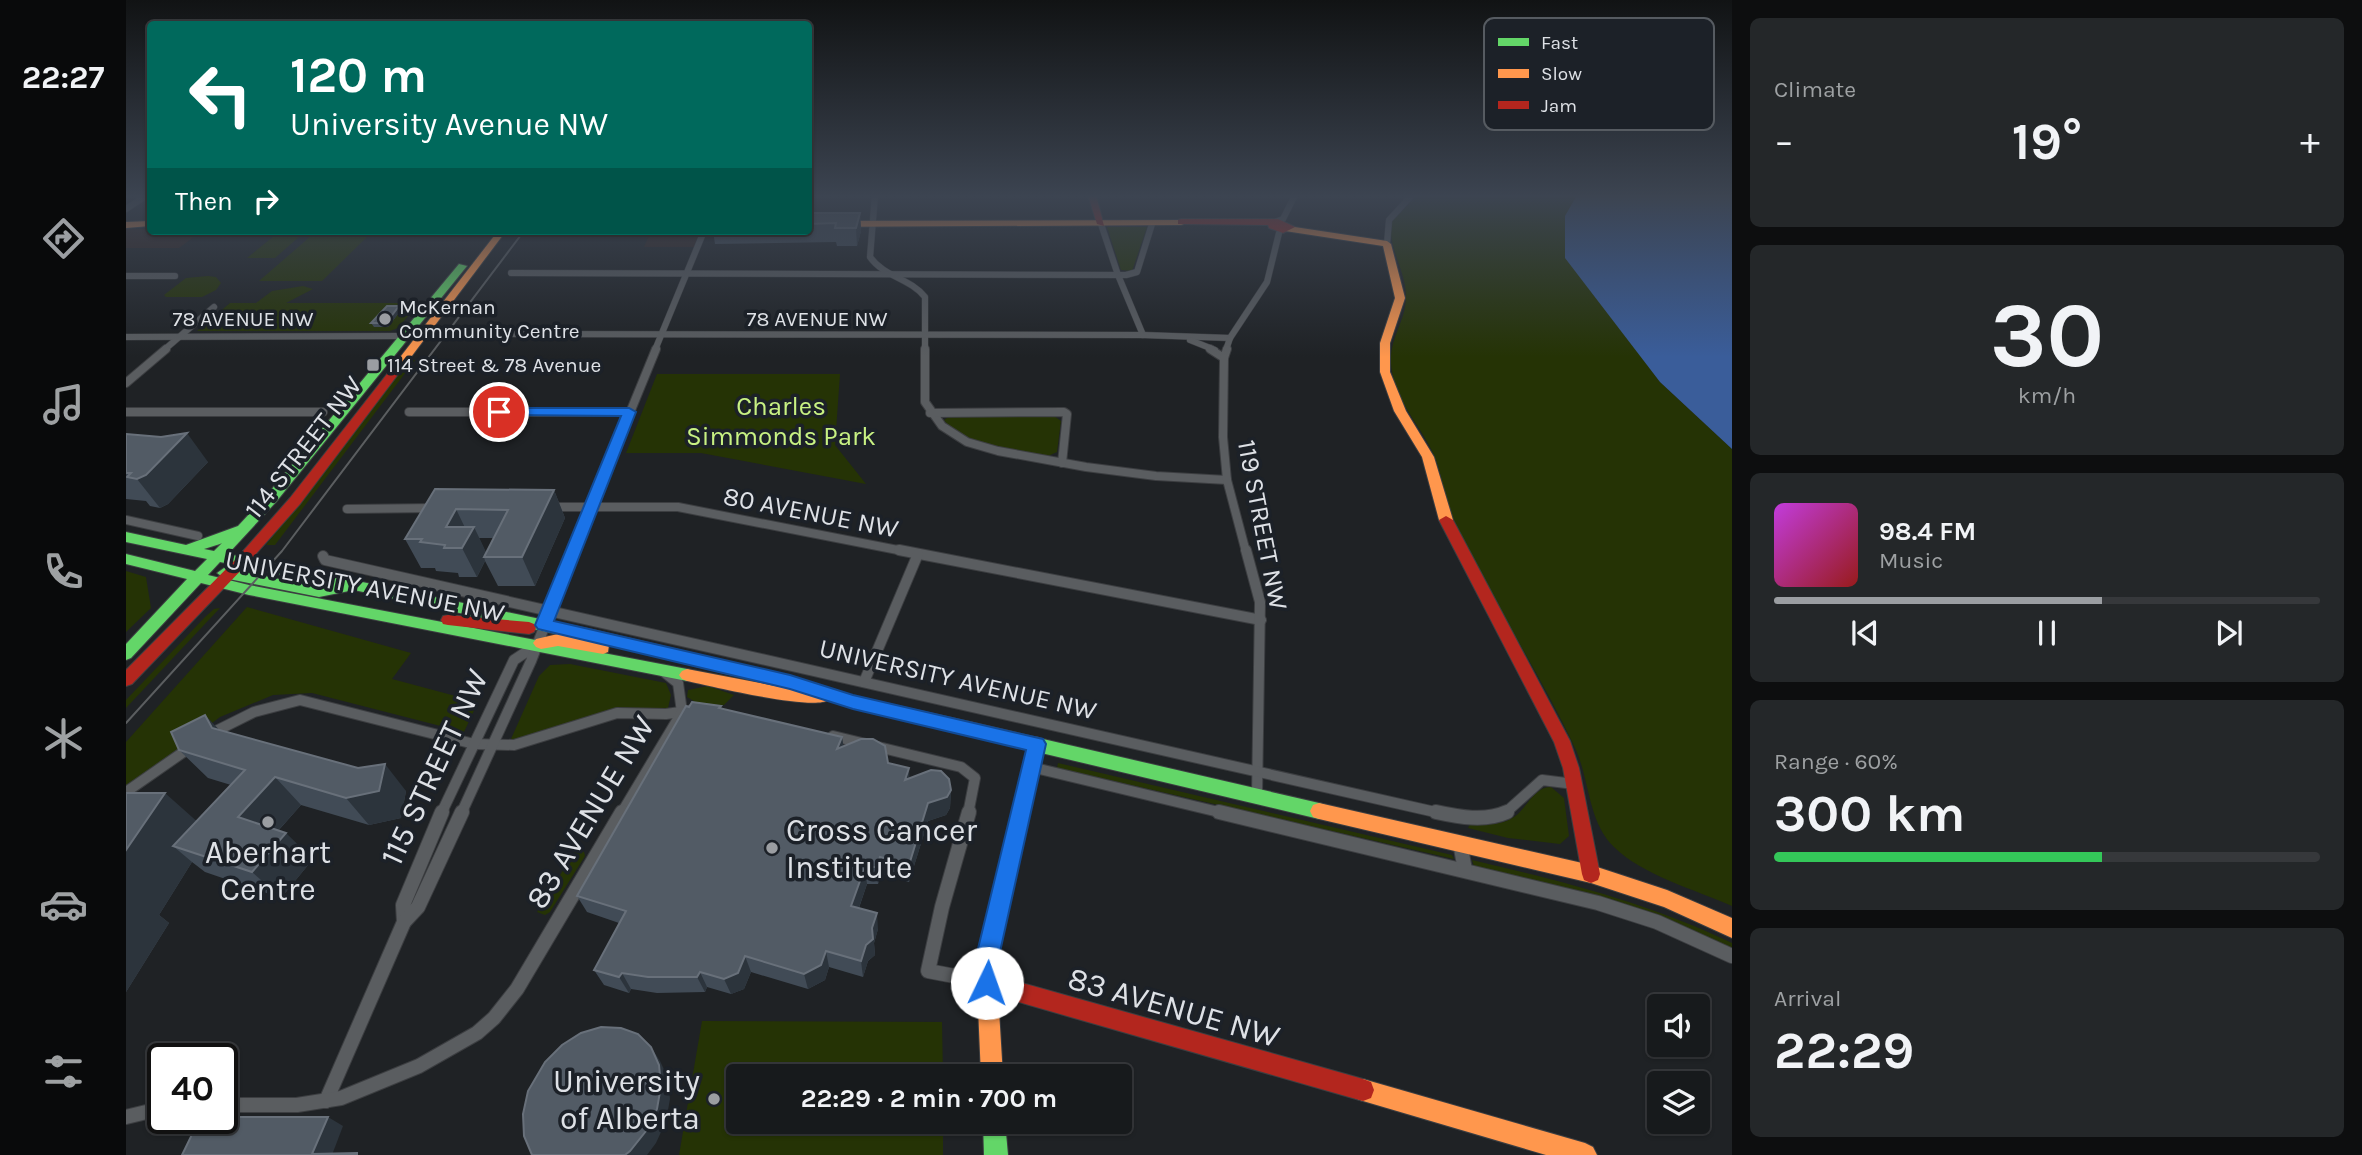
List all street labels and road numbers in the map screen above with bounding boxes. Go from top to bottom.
street label: 78 AVENUE NW [173,307,314,331]
street label: 78 AVENUE NW [747,307,888,331]
street label: 114 STREET NW [238,370,369,525]
street label: 119 STREET NW [1231,437,1294,613]
street label: 80 AVENUE NW [721,480,901,545]
street label: UNIVERSITY AVENUE NW [223,544,507,629]
street label: UNIVERSITY AVENUE NW [816,632,1100,726]
street label: 115 STREET NW [373,663,496,871]
street label: 83 AVENUE NW [518,709,663,915]
street label: 83 AVENUE NW [1064,960,1284,1055]

